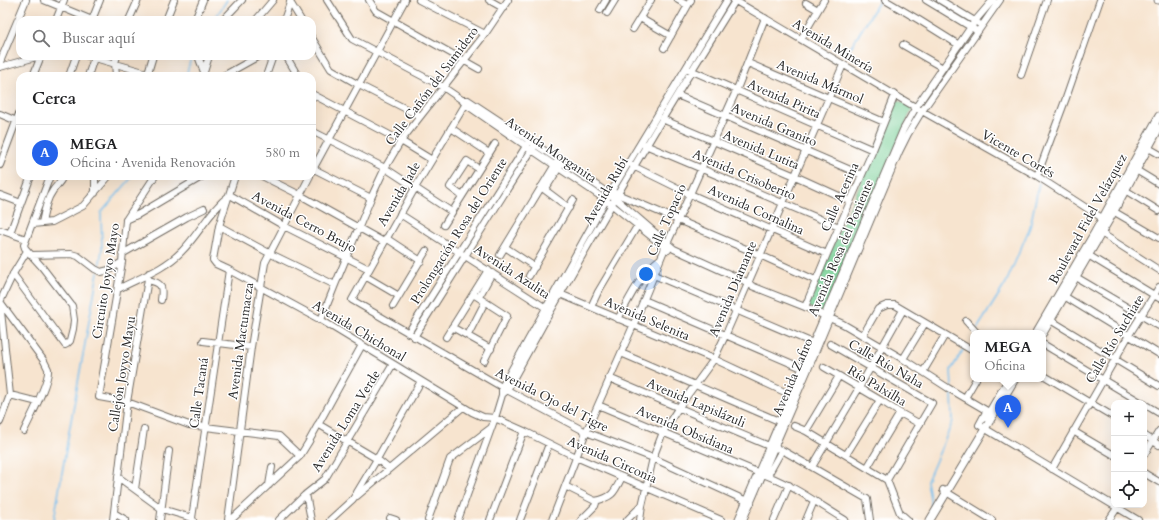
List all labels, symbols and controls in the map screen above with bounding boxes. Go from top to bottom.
street label: Avenida Minería [789,15,877,78]
search box [16,16,316,60]
street label: Calle Cañón del Sumidero [381,23,483,149]
icon: search [30,27,52,49]
text: Buscar aquí [62,28,135,48]
street label: Avenida Mármol [774,56,867,109]
street label: Avenida Pirita [745,75,824,123]
text: Cerca [32,87,76,110]
street label: Avenida Granito [728,99,820,151]
street label: Avenida Morganita [502,113,600,187]
street label: Avenida Lutita [720,126,802,174]
street label: Vicente Cortés [978,126,1058,182]
text: MEGA [70,134,118,154]
text: A [40,144,50,162]
text: 580 m [266,144,300,162]
street label: Avenida Crisoberito [689,145,799,205]
street label: Boulevard Fidel Velázquez [1045,151,1131,287]
street label: Avenida Rubí [579,153,633,228]
text: Oficina · Avenida Renovación [70,154,236,172]
street label: Prolongación Rosa del Oriente [406,154,512,308]
street label: Avenida Jade [373,158,425,230]
street label: Calle Acerina [817,159,863,234]
street label: Avenida Rosa del Poniente [804,177,878,319]
street label: Calle Topacio [643,181,691,259]
street label: Avenida Cornalina [705,181,807,239]
street label: Avenida Cerro Brujo [249,187,359,257]
street label: Circuito Joyyo Mayo [88,222,124,340]
street label: Avenida Diamante [705,238,761,340]
street label: Avenida Azulita [470,241,554,304]
your location [636,264,656,284]
street label: Avenida Mactumacza [224,281,258,401]
street label: Calle Río Suchiate [1081,291,1149,387]
street label: Avenida Selenita [602,293,693,345]
street label: Avenida Chichonal [309,296,410,366]
street label: Callejón Joyyo Mayu [104,315,140,433]
popup [970,330,1046,382]
street label: Avenida Zafiro [769,335,817,419]
street label: Calle Río Naha [845,335,927,393]
text: MEGA [984,337,1032,357]
street label: Calle Tacaná [185,356,213,430]
text: Oficina [984,357,1025,375]
street label: Río Palxilha [844,361,910,411]
street label: Avenida Ojo del Tigre [492,364,612,436]
street label: Avenida Loma Verde [307,367,385,475]
street label: Avenida Lapislázuli [644,374,749,432]
pin: A [995,395,1021,428]
map controls [1111,400,1147,508]
button: + [1111,400,1147,436]
street label: Avenida Obsidiana [634,401,737,459]
street label: Avenida Circonia [564,432,660,488]
button: − [1111,436,1147,472]
button: locate [1111,472,1147,508]

